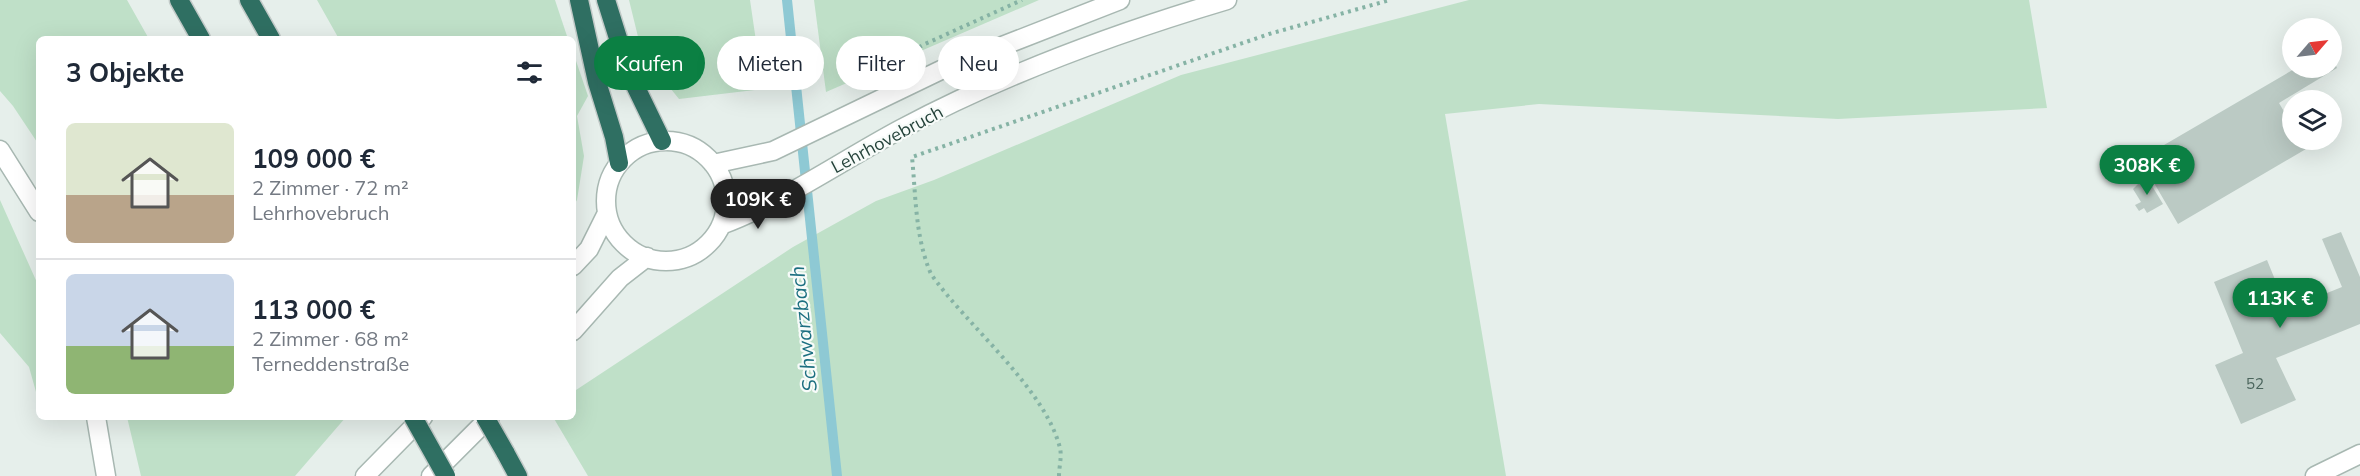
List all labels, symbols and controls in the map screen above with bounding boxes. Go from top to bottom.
north arrow [2282,18,2342,78]
map controls [2282,18,2342,150]
chip: Kaufen [594,36,705,90]
chip: Mieten [717,36,824,90]
chip: Filter [836,36,926,90]
chip: Neu [938,36,1019,90]
text: 3 Objekte [66,56,184,89]
icon: filters [513,56,546,89]
button: layers [2282,90,2342,150]
street label: Lehrhovebruch [827,100,947,178]
text: 109 000 € [252,142,375,175]
pin: 308K € [2098,145,2196,196]
icon: home [114,147,186,219]
text: 308K € [2114,152,2180,177]
text: 2 Zimmer · 72 m² [252,175,409,200]
pin: 109K € [709,179,807,230]
text: 109K € [725,186,791,211]
text: Lehrhovebruch [252,200,389,225]
water label: Schwarzbach [784,265,822,393]
pin: 113K € [2231,278,2329,329]
text: 113K € [2247,285,2313,310]
text: 113 000 € [252,293,375,326]
icon: home [114,298,186,370]
text: 2 Zimmer · 68 m² [252,326,409,351]
text: Terneddenstraße [252,351,409,376]
house number: 52 [2246,374,2264,393]

